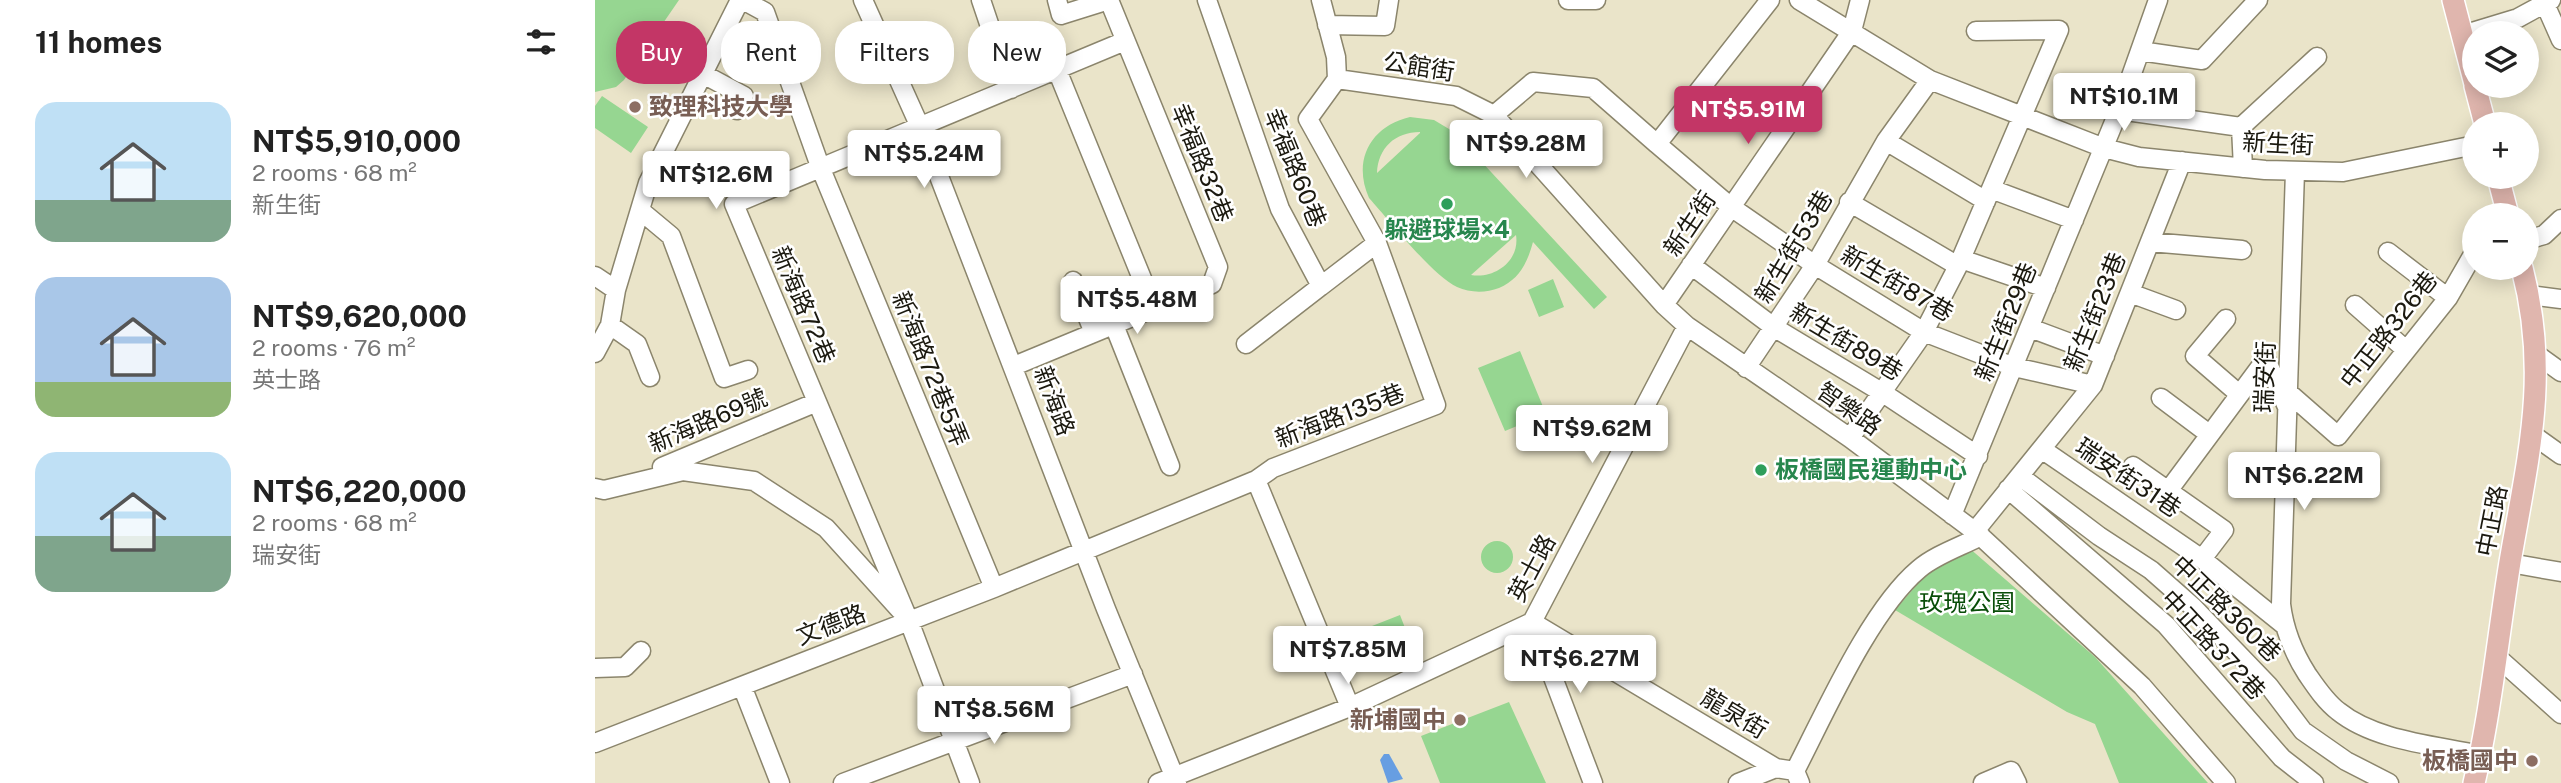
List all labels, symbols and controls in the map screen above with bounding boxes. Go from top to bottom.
chip: Buy [616,21,707,84]
chip: Rent [721,21,821,84]
chip: Filters [835,21,954,84]
chip: New [968,21,1066,84]
map controls [2462,21,2539,280]
button: layers [2462,21,2539,98]
icon: filters [522,23,560,61]
text: 11 homes [35,24,162,60]
street label: 公館街 [1381,47,1457,85]
pin: NT$10.1M [2052,74,2196,133]
text: NT$10.1M [2069,82,2179,109]
pin: NT$5.91M [1676,86,1820,146]
place label: 致理科技大學 [649,92,793,120]
text: NT$5.91M [1690,95,1806,122]
marker: 致理科技大學 [627,99,643,115]
street label: 幸福路32巷 [1166,99,1239,226]
street label: 幸福路60巷 [1259,104,1332,231]
button: + [2462,112,2539,189]
pin: NT$9.28M [1454,120,1598,180]
text: NT$5,910,000 [252,123,461,159]
street label: 新生街 [2241,127,2315,159]
text: NT$9.28M [1466,129,1586,156]
icon: home [91,130,175,214]
pin: NT$5.24M [852,130,996,190]
text: NT$5.24M [864,139,984,166]
pin: NT$12.6M [644,152,788,211]
text: 2 rooms · 68 m² [252,159,417,186]
text: NT$12.6M [659,160,773,187]
street label: 新生街53巷 [1749,185,1838,308]
street label: 新生街 [1657,186,1721,261]
text: 新生街 [252,191,321,218]
marker: 躲避球場×4 [1439,196,1455,212]
button: − [2462,203,2539,280]
place label: 躲避球場×4 [1384,215,1510,243]
street label: 新生街87巷 [1836,240,1959,327]
street label: 新海路72巷 [767,242,841,368]
street label: 新生街23巷 [2058,248,2131,375]
street label: 新生街29巷 [1969,258,2042,385]
street label: 中正路326巷 [2334,265,2442,393]
pin: NT$5.48M [1065,276,1209,336]
text: NT$5.48M [1076,285,1198,312]
street label: 新海路72巷5弄 [887,287,975,450]
street label: 新生街89巷 [1785,297,1908,386]
text: NT$9,620,000 [252,298,467,334]
icon: home [91,305,175,389]
text: 2 rooms · 76 m² [252,334,415,361]
street label: 瑞安街 [2249,340,2279,413]
street label: 新海路 [1029,362,1081,439]
text: 英士路 [252,366,321,393]
street label: 智樂路 [1812,376,1887,440]
street label: 新海路135巷 [1271,378,1408,453]
street label: 新海路69號 [644,383,771,458]
pin: NT$9.62M [1520,406,1664,465]
text: NT$9.62M [1532,414,1652,441]
street label: 瑞安街31巷 [2071,432,2186,523]
pin: NT$6.22M [2232,452,2376,512]
place label: 板橋國民運動中心 [1775,455,1967,483]
text: NT$6.22M [2244,461,2364,488]
marker: 板橋國民運動中心 [1753,462,1769,478]
text: NT$6,220,000 [252,473,467,509]
icon: home [91,480,175,564]
street label: 中正路 [2470,483,2512,559]
text: 2 rooms · 68 m² [252,509,417,536]
street label: 英士路 [1502,529,1560,606]
text: 瑞安街 [252,541,321,568]
street label: 中正路360巷 [2166,549,2287,667]
street label: 中正路372巷 [2156,584,2272,705]
park label: 玫瑰公園 [1919,588,2015,616]
street label: 文德路 [792,598,869,650]
pin: NT$7.85M [1276,626,1420,686]
text: NT$7.85M [1289,635,1407,662]
pin: NT$6.27M [1508,636,1652,695]
text: NT$6.27M [1520,644,1640,671]
street label: 龍泉街 [1696,683,1773,744]
pin: NT$8.56M [922,686,1066,746]
text: NT$8.56M [933,695,1055,722]
place label: 新埔國中 [1350,705,1446,733]
marker: 新埔國中 [1452,712,1468,728]
place label: 板橋國中 [2422,746,2518,774]
marker: 板橋國中 [2524,753,2540,769]

